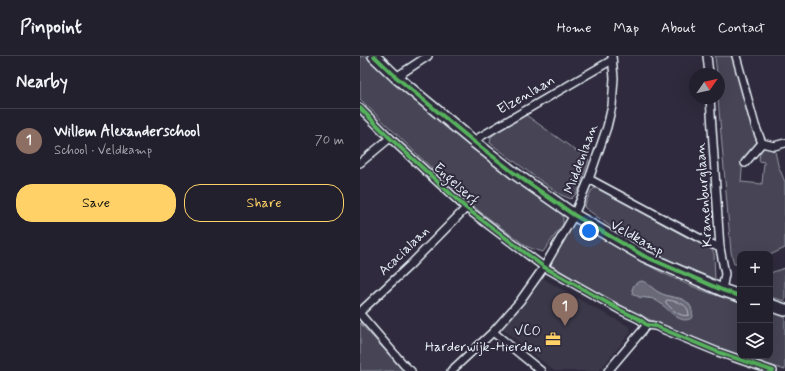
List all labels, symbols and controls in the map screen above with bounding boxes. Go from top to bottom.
text: Pinpoint [20,15,82,40]
text: Home [557,19,591,37]
text: Map [613,19,639,37]
text: About [661,19,696,37]
text: Contact [718,19,765,37]
north arrow [689,68,725,104]
text: Nearby [16,71,68,93]
street label: Elzenlaan [494,71,558,119]
text: Willem Alexanderschool [54,122,200,142]
street label: Middenlaan [560,122,602,196]
text: 1 [26,132,32,149]
text: 70 m [315,132,344,149]
text: School · Veldkamp [54,142,152,159]
street label: Kranenburglaan [691,142,717,248]
street label: Engelserf [428,159,482,211]
button: Save [16,184,176,222]
button: Share [184,184,344,222]
street label: Veldkamp [607,216,667,260]
your location [579,221,599,241]
street label: Acacialaan [375,222,433,280]
map controls [737,251,773,359]
button: + [737,251,773,287]
button: − [737,287,773,323]
pin: 1 [552,293,578,326]
place label: VCO Harderwijk-Hierden [425,322,541,356]
button: layers [737,323,773,359]
office icon: VCO Harderwijk-Hierden [544,330,562,348]

